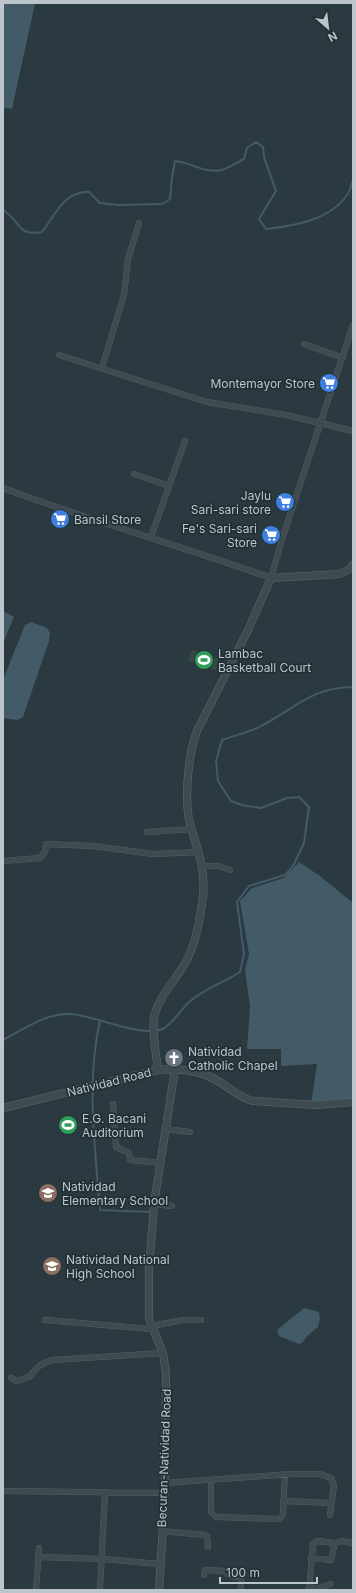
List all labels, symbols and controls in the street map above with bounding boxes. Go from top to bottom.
north arrow [308,8,348,48]
text: N [326,29,340,45]
supermarket icon: Montemayor Store [318,372,340,394]
place label: Montemayor Store [210,376,315,391]
place label: Jaylu Sari-sari store [191,488,271,517]
supermarket icon: Jaylu Sari-sari store [274,491,296,513]
supermarket icon: Bansil Store [49,508,71,530]
place label: Bansil Store [74,512,141,527]
place label: Fe's Sari-sari Store [182,521,257,550]
supermarket icon: Fe's Sari-sari Store [260,524,282,546]
place label: Lambac Basketball Court [218,646,311,675]
sports icon: Lambac Basketball Court [193,649,215,671]
place label: Natividad Catholic Chapel [188,1044,278,1073]
church icon: Natividad Catholic Chapel [163,1047,185,1069]
street label: Natividad Road [65,1064,153,1100]
place label: E.G. Bacani Auditorium [82,1111,146,1140]
sports icon: E.G. Bacani Auditorium [57,1114,79,1136]
place label: Natividad Elementary School [62,1179,168,1208]
school or university icon: Natividad Elementary School [37,1182,59,1204]
place label: Natividad National High School [66,1252,170,1281]
school or university icon: Natividad National High School [41,1255,63,1277]
street label: Becuran-Natividad Road [154,1388,174,1528]
scale bar [220,1559,317,1585]
text: 100 m [226,1565,260,1580]

